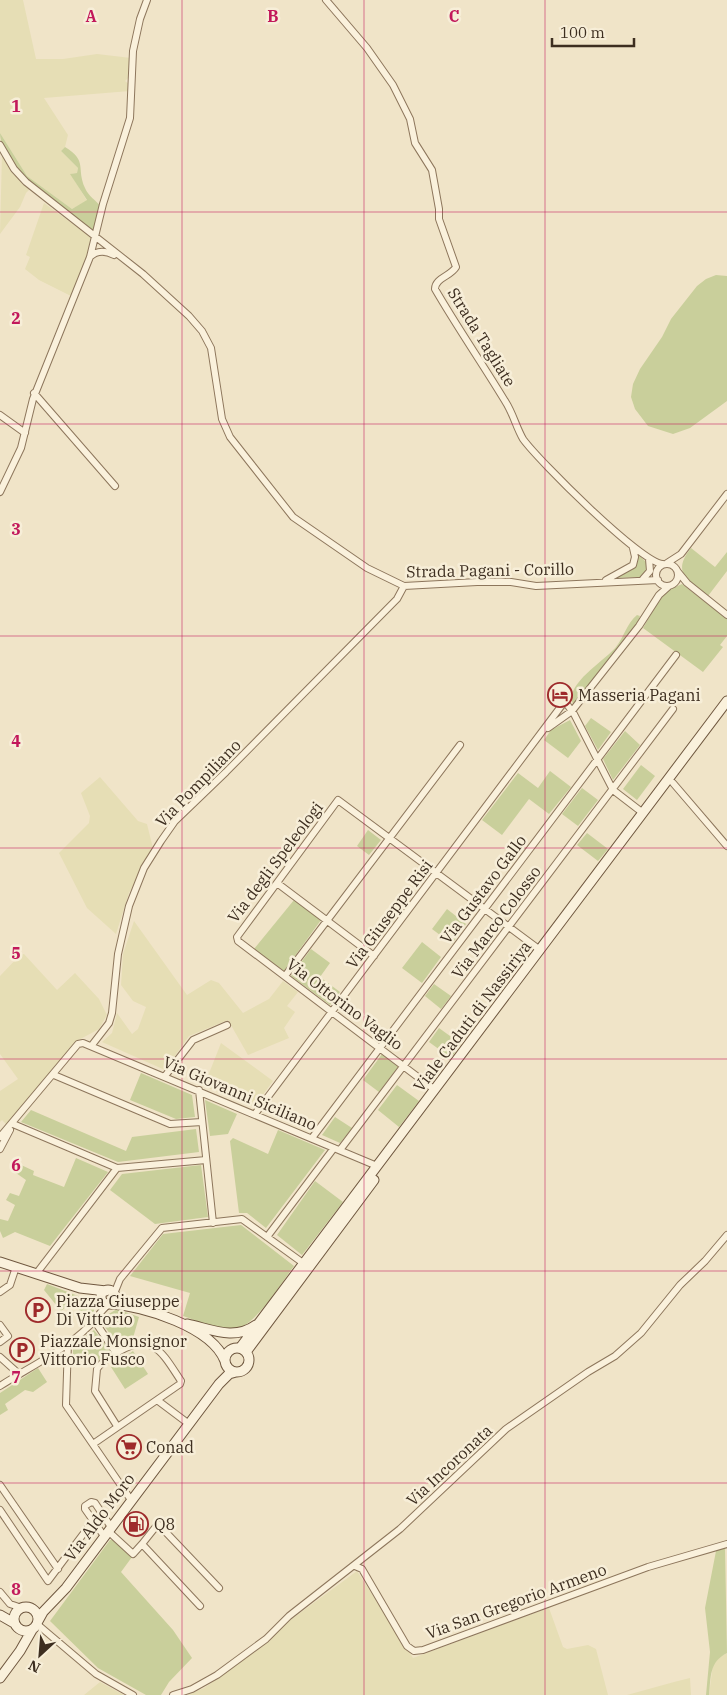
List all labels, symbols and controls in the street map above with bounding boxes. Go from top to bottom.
text: A [85,6,97,26]
text: B [267,6,279,26]
text: C [449,6,459,26]
scale bar [552,15,634,47]
text: 100 m [560,23,605,42]
text: 1 [11,96,21,116]
street label: Strada Tagliate [444,284,520,390]
text: 2 [11,308,21,328]
text: 3 [11,519,21,539]
street label: Strada Pagani - Corillo [406,559,574,581]
hotel icon: Masseria Pagani [547,682,573,708]
place label: Masseria Pagani [578,685,700,705]
text: 4 [11,731,21,751]
street label: Via Pompiliano [151,735,245,831]
street label: Via degli Speleologi [223,798,327,926]
street label: Via Gustavo Gallo [436,831,530,947]
street label: Via Giuseppe Risi [341,856,437,972]
street label: Via Marco Colosso [447,862,545,982]
street label: Viale Caduti di Nassiriya [409,936,535,1095]
text: 5 [11,943,21,963]
street label: Via Ottorino Vaglio [283,954,407,1054]
street label: Via Giovanni Siciliano [160,1052,320,1134]
text: 6 [11,1155,21,1175]
place label: Piazza Giuseppe Di Vittorio [56,1291,180,1329]
parking icon: Piazza Giuseppe Di Vittorio [25,1297,51,1323]
place label: Piazzale Monsignor Vittorio Fusco [40,1331,187,1369]
parking icon: Piazzale Monsignor Vittorio Fusco [9,1337,35,1363]
text: 7 [11,1367,21,1387]
street label: Via Incoronata [402,1420,496,1510]
supermarket icon: Conad [116,1434,142,1460]
place label: Conad [146,1437,194,1457]
street label: Via Aldo Moro [59,1469,139,1565]
fuel station icon: Q8 [123,1511,149,1537]
place label: Q8 [154,1514,175,1534]
street label: Via San Gregorio Armeno [423,1559,609,1643]
text: 8 [11,1579,21,1599]
north arrow [15,1630,65,1680]
text: N [25,1656,43,1677]

